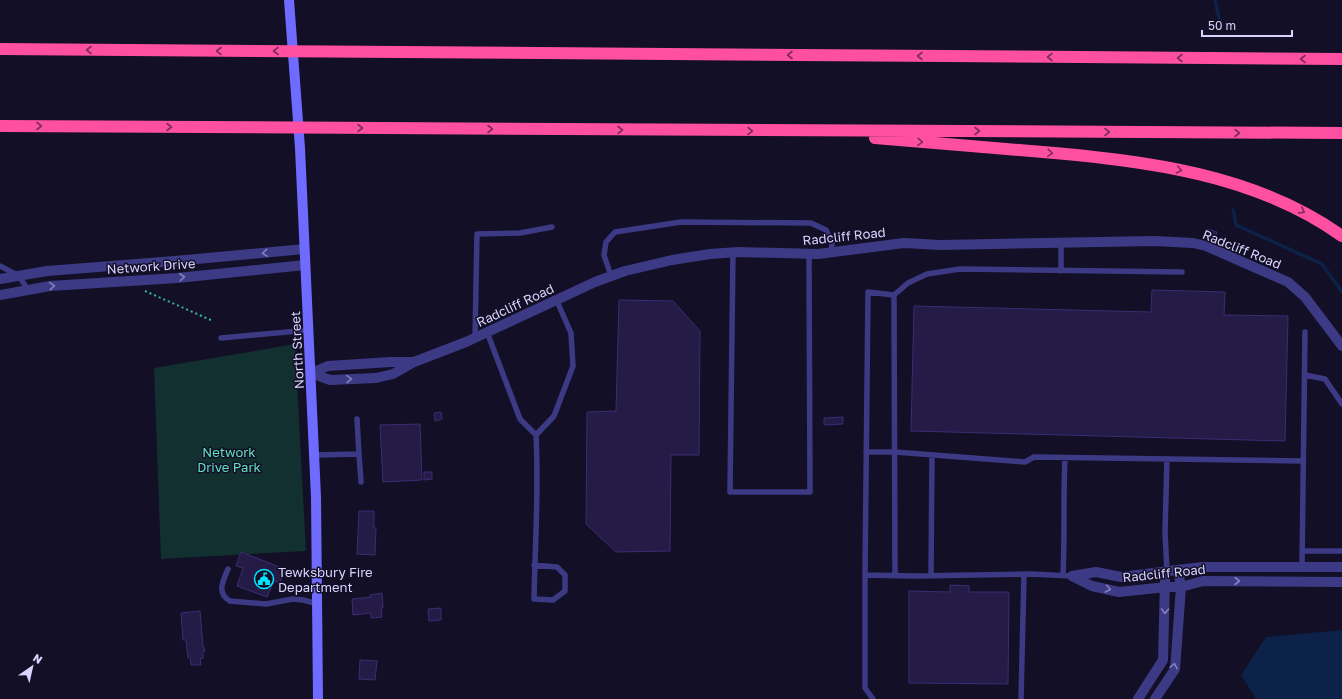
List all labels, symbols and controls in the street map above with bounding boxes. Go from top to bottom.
scale bar [1202,12,1292,38]
text: 50 m [1208,18,1236,33]
one-way arrow [86,46,92,54]
one-way arrow [216,47,222,55]
one-way arrow [273,47,279,55]
one-way arrow [787,51,793,59]
one-way arrow [917,52,923,60]
one-way arrow [1047,53,1053,61]
one-way arrow [1177,54,1183,62]
one-way arrow [1300,55,1306,63]
one-way arrow [36,122,42,130]
one-way arrow [166,123,172,131]
one-way arrow [357,124,363,132]
one-way arrow [487,125,493,133]
one-way arrow [617,126,623,134]
one-way arrow [747,127,753,135]
one-way arrow [974,127,980,136]
one-way arrow [1104,128,1110,136]
one-way arrow [1234,129,1240,137]
one-way arrow [917,137,923,146]
one-way arrow [1047,148,1053,157]
one-way arrow [1176,166,1182,174]
one-way arrow [1297,206,1305,214]
street label: Radcliff Road [802,224,886,248]
street label: Radcliff Road [1200,226,1284,272]
one-way arrow [262,248,268,257]
street label: Network Drive [106,255,196,277]
one-way arrow [179,273,185,282]
street label: Radcliff Road [474,280,556,330]
one-way arrow [49,282,55,291]
street label: North Street [287,311,307,389]
one-way arrow [346,375,352,384]
park label: Network Drive Park [197,444,261,475]
street label: Radcliff Road [1122,561,1206,585]
place label: Tewksbury Fire Department [278,564,373,595]
public building icon: Tewksbury Fire Department [253,568,275,590]
one-way arrow [1234,577,1240,585]
one-way arrow [1105,585,1111,593]
one-way arrow [1161,608,1169,614]
north arrow [12,647,52,687]
text: N [31,651,45,666]
one-way arrow [1170,662,1178,669]

